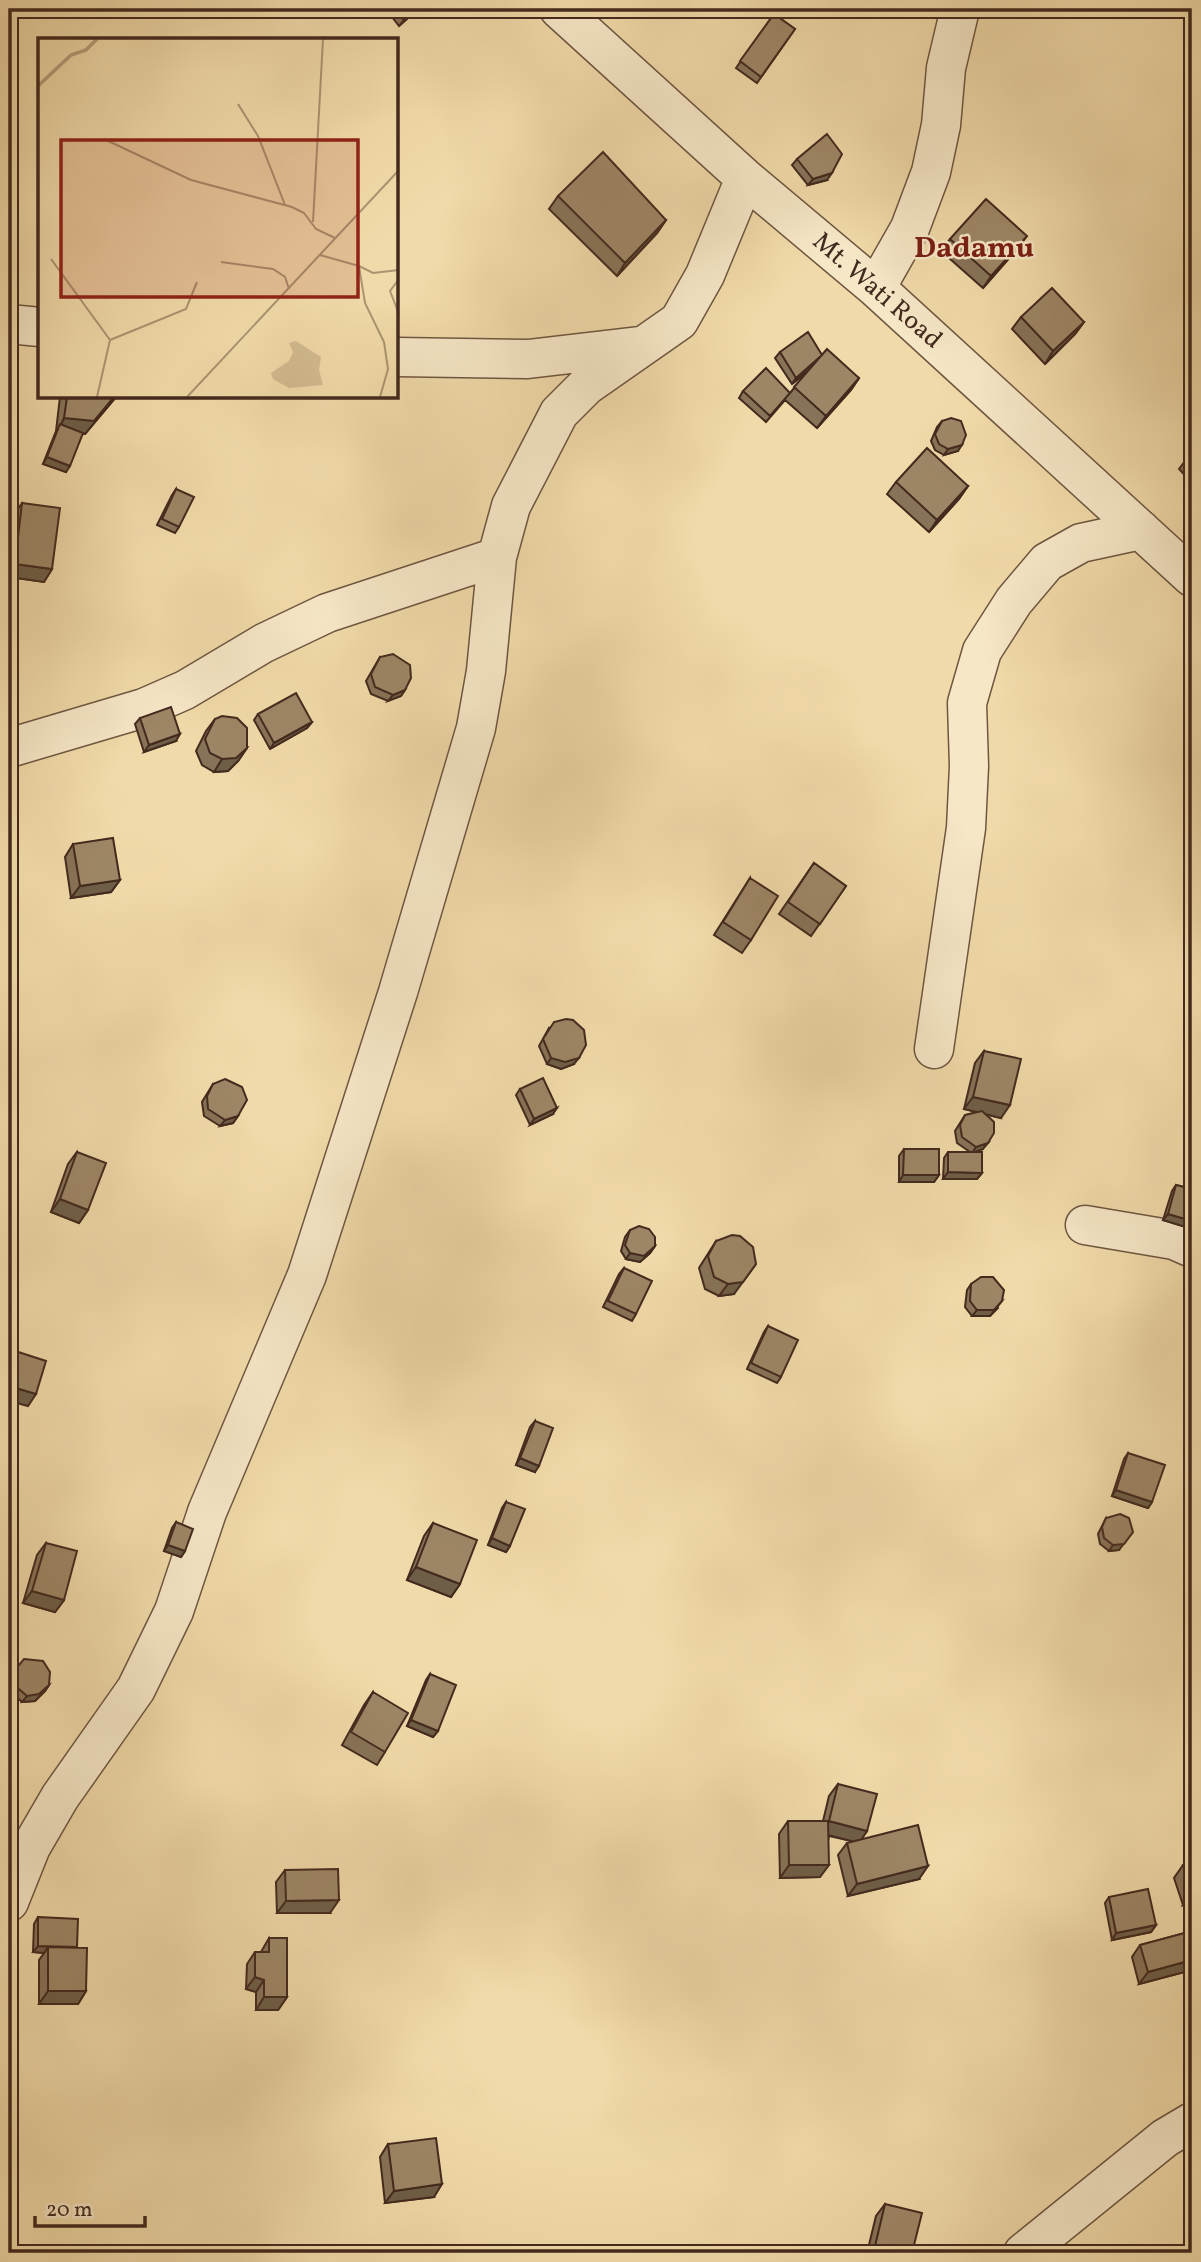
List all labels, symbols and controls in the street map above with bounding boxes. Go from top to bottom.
inset map [38,38,399,399]
street label: Mt. Wati Road [804,224,950,358]
district label: Dadamu [914,228,1034,270]
scale bar [35,2185,145,2229]
text: 20 m [46,2196,92,2225]

